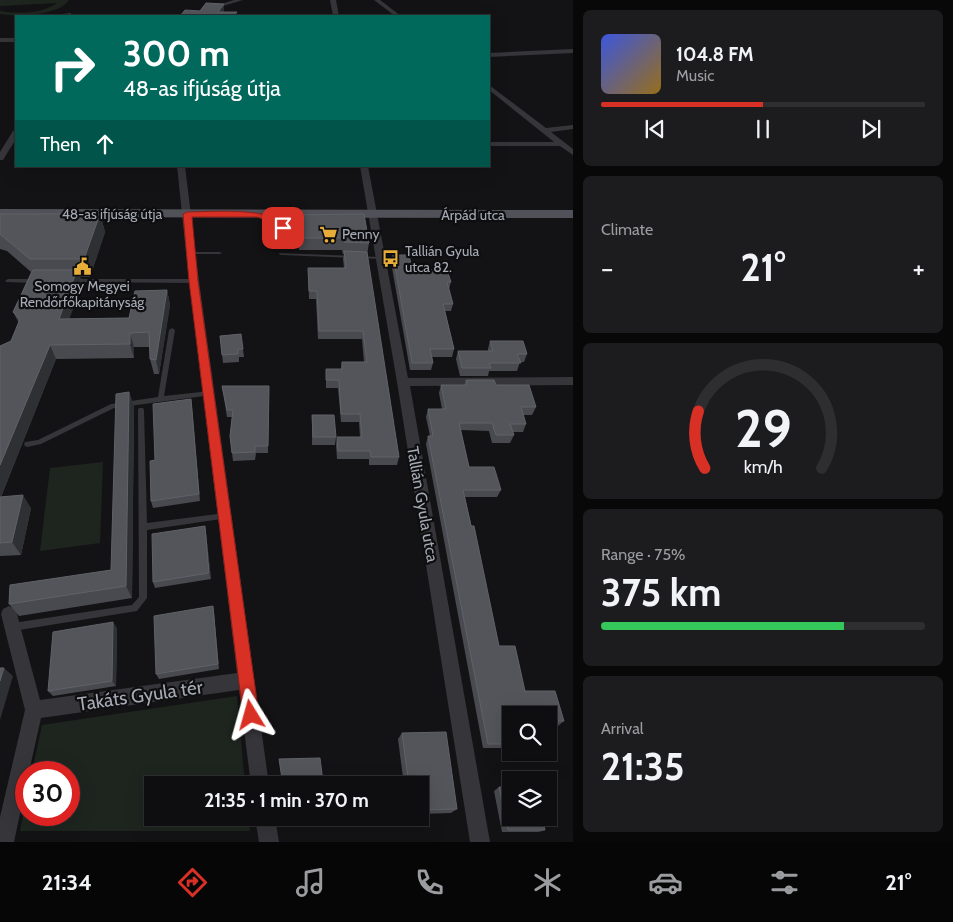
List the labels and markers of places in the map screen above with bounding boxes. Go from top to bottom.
pin [262,207,304,249]
supermarket icon: Penny [318,224,338,244]
place label: Penny [342,225,380,243]
place label: Tallián Gyula utca 82. [405,242,480,276]
bus stop icon: Tallián Gyula utca 82. [381,249,401,269]
public building icon: Somogy Megyei Rendőrfőkapitányság [72,256,92,276]
place label: Somogy Megyei Rendőrfőkapitányság [20,277,145,311]

